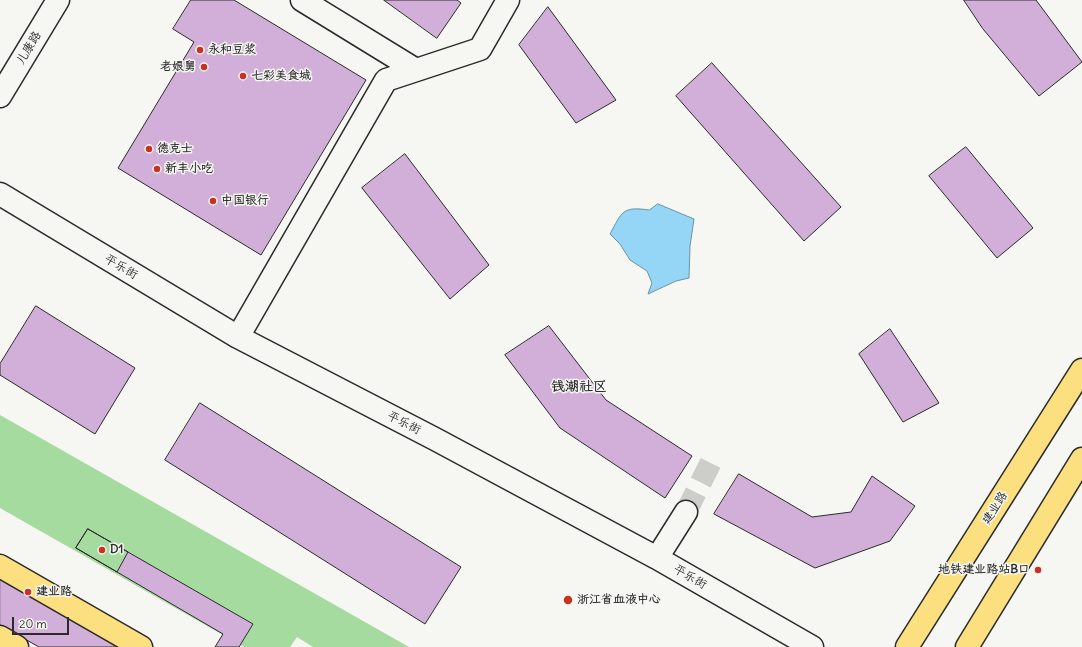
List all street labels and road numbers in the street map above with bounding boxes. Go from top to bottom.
street label: 儿康路 [14,29,44,67]
street label: 平乐街 [102,252,140,282]
street label: 平乐街 [385,408,423,438]
street label: 建业路 [979,489,1011,527]
street label: 平乐街 [671,562,709,592]

